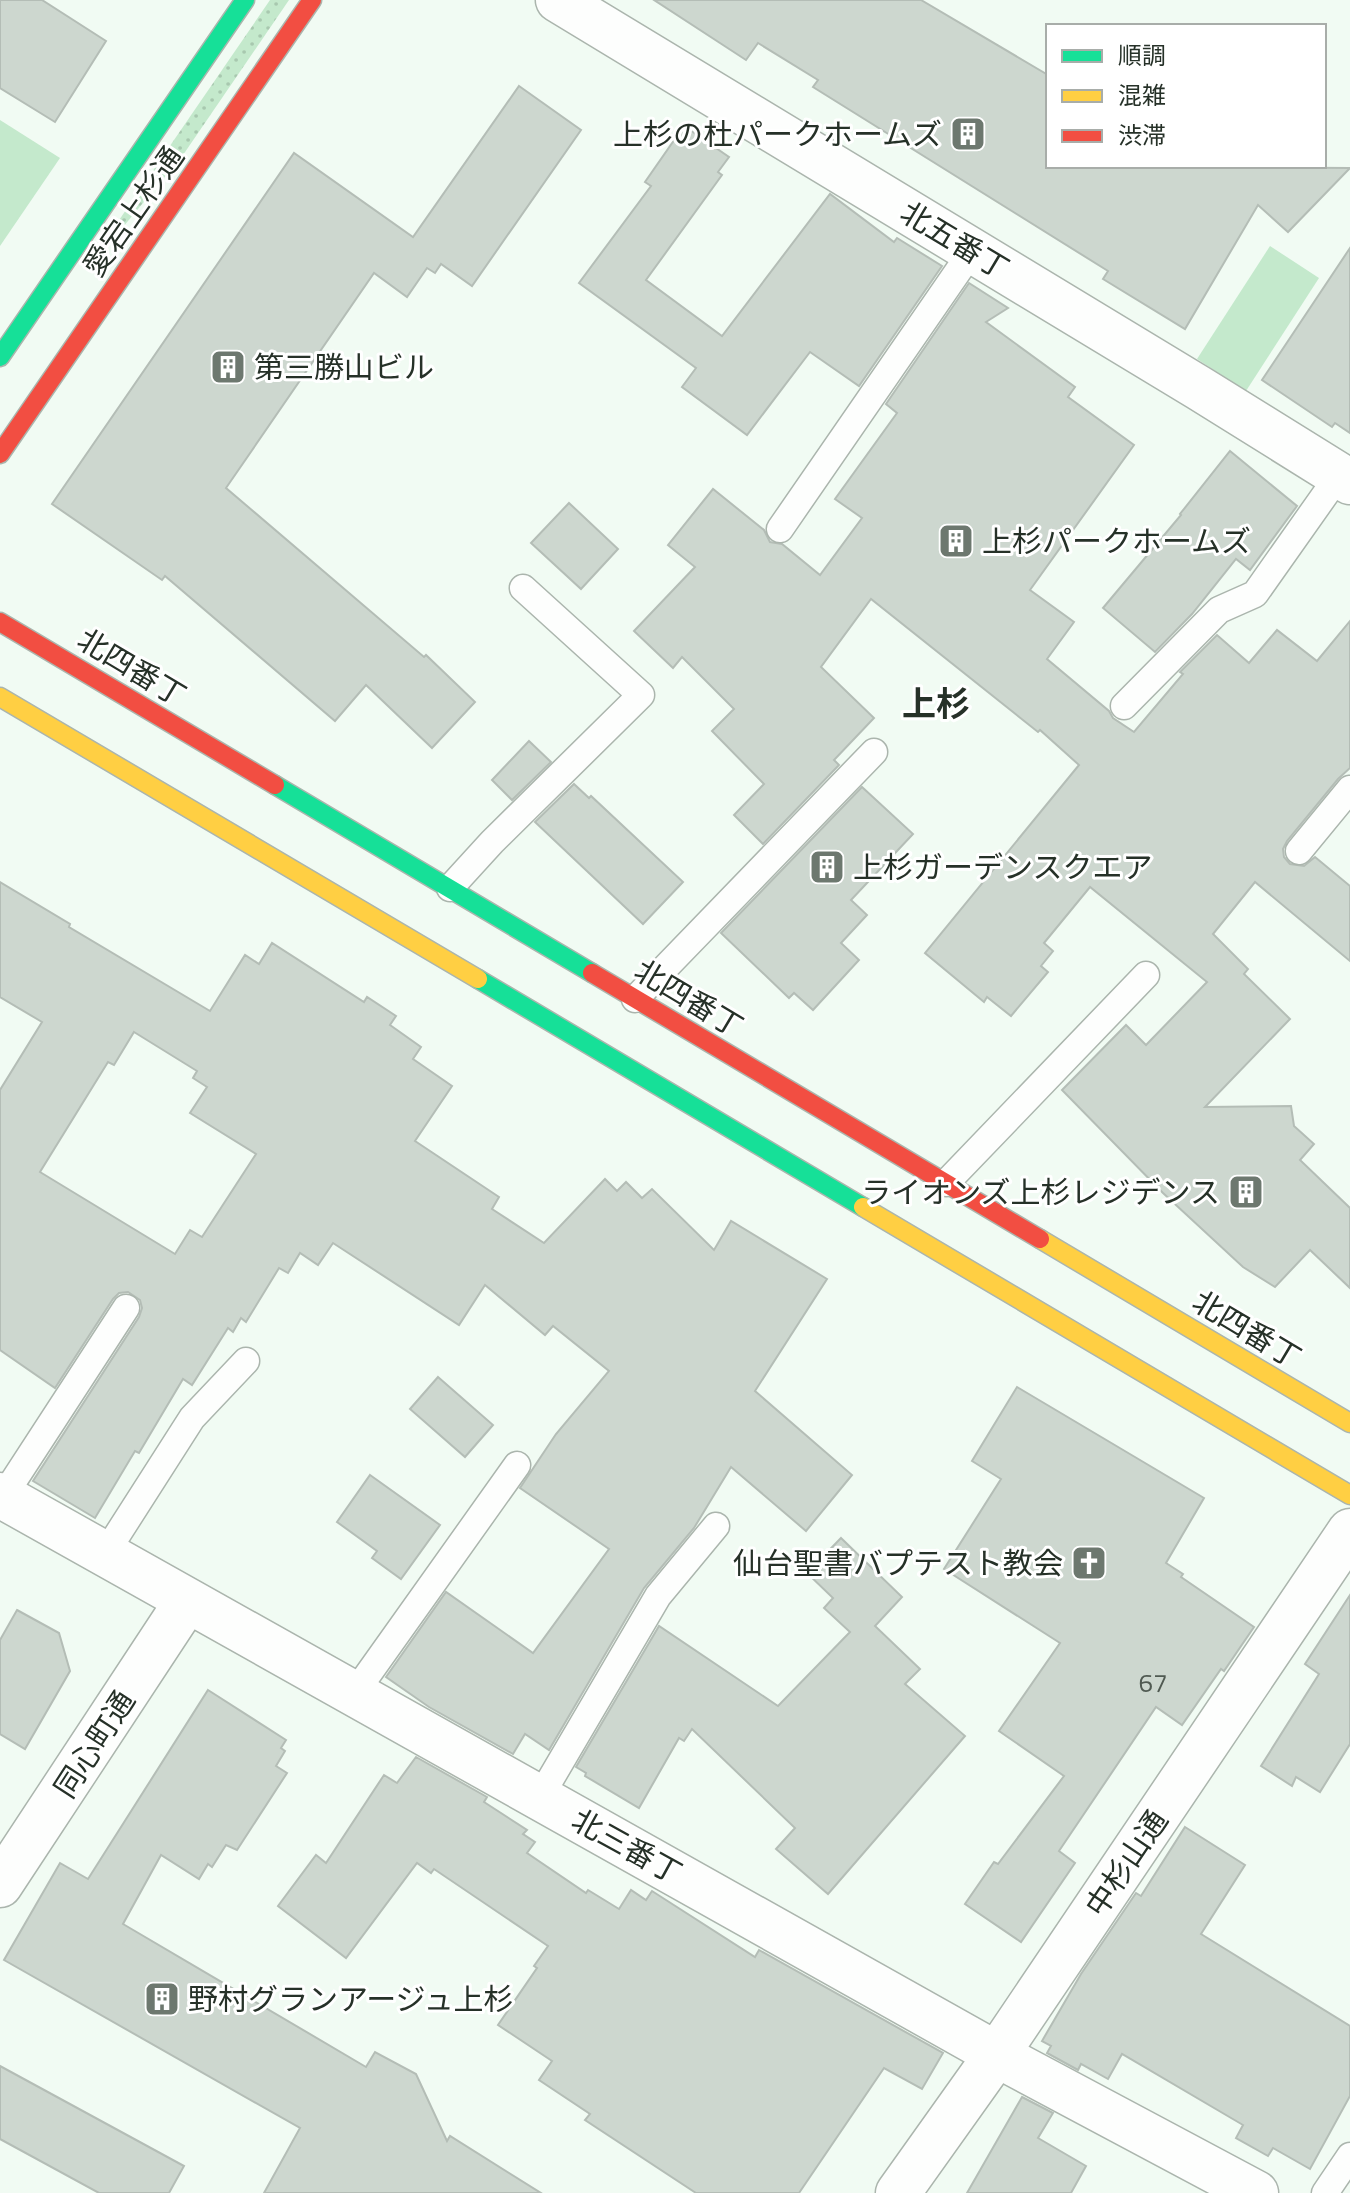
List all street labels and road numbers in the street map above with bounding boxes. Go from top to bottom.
street label: 愛宕上杉通 [71,136,195,286]
street label: 北五番丁 [892,189,1018,291]
street label: 北四番丁 [69,616,195,718]
street label: 北四番丁 [626,947,752,1049]
street label: 北四番丁 [1184,1278,1310,1380]
street label: 同心町通 [42,1681,146,1807]
street label: 北三番丁 [563,1797,691,1895]
street label: 中杉山通 [1073,1800,1179,1926]

